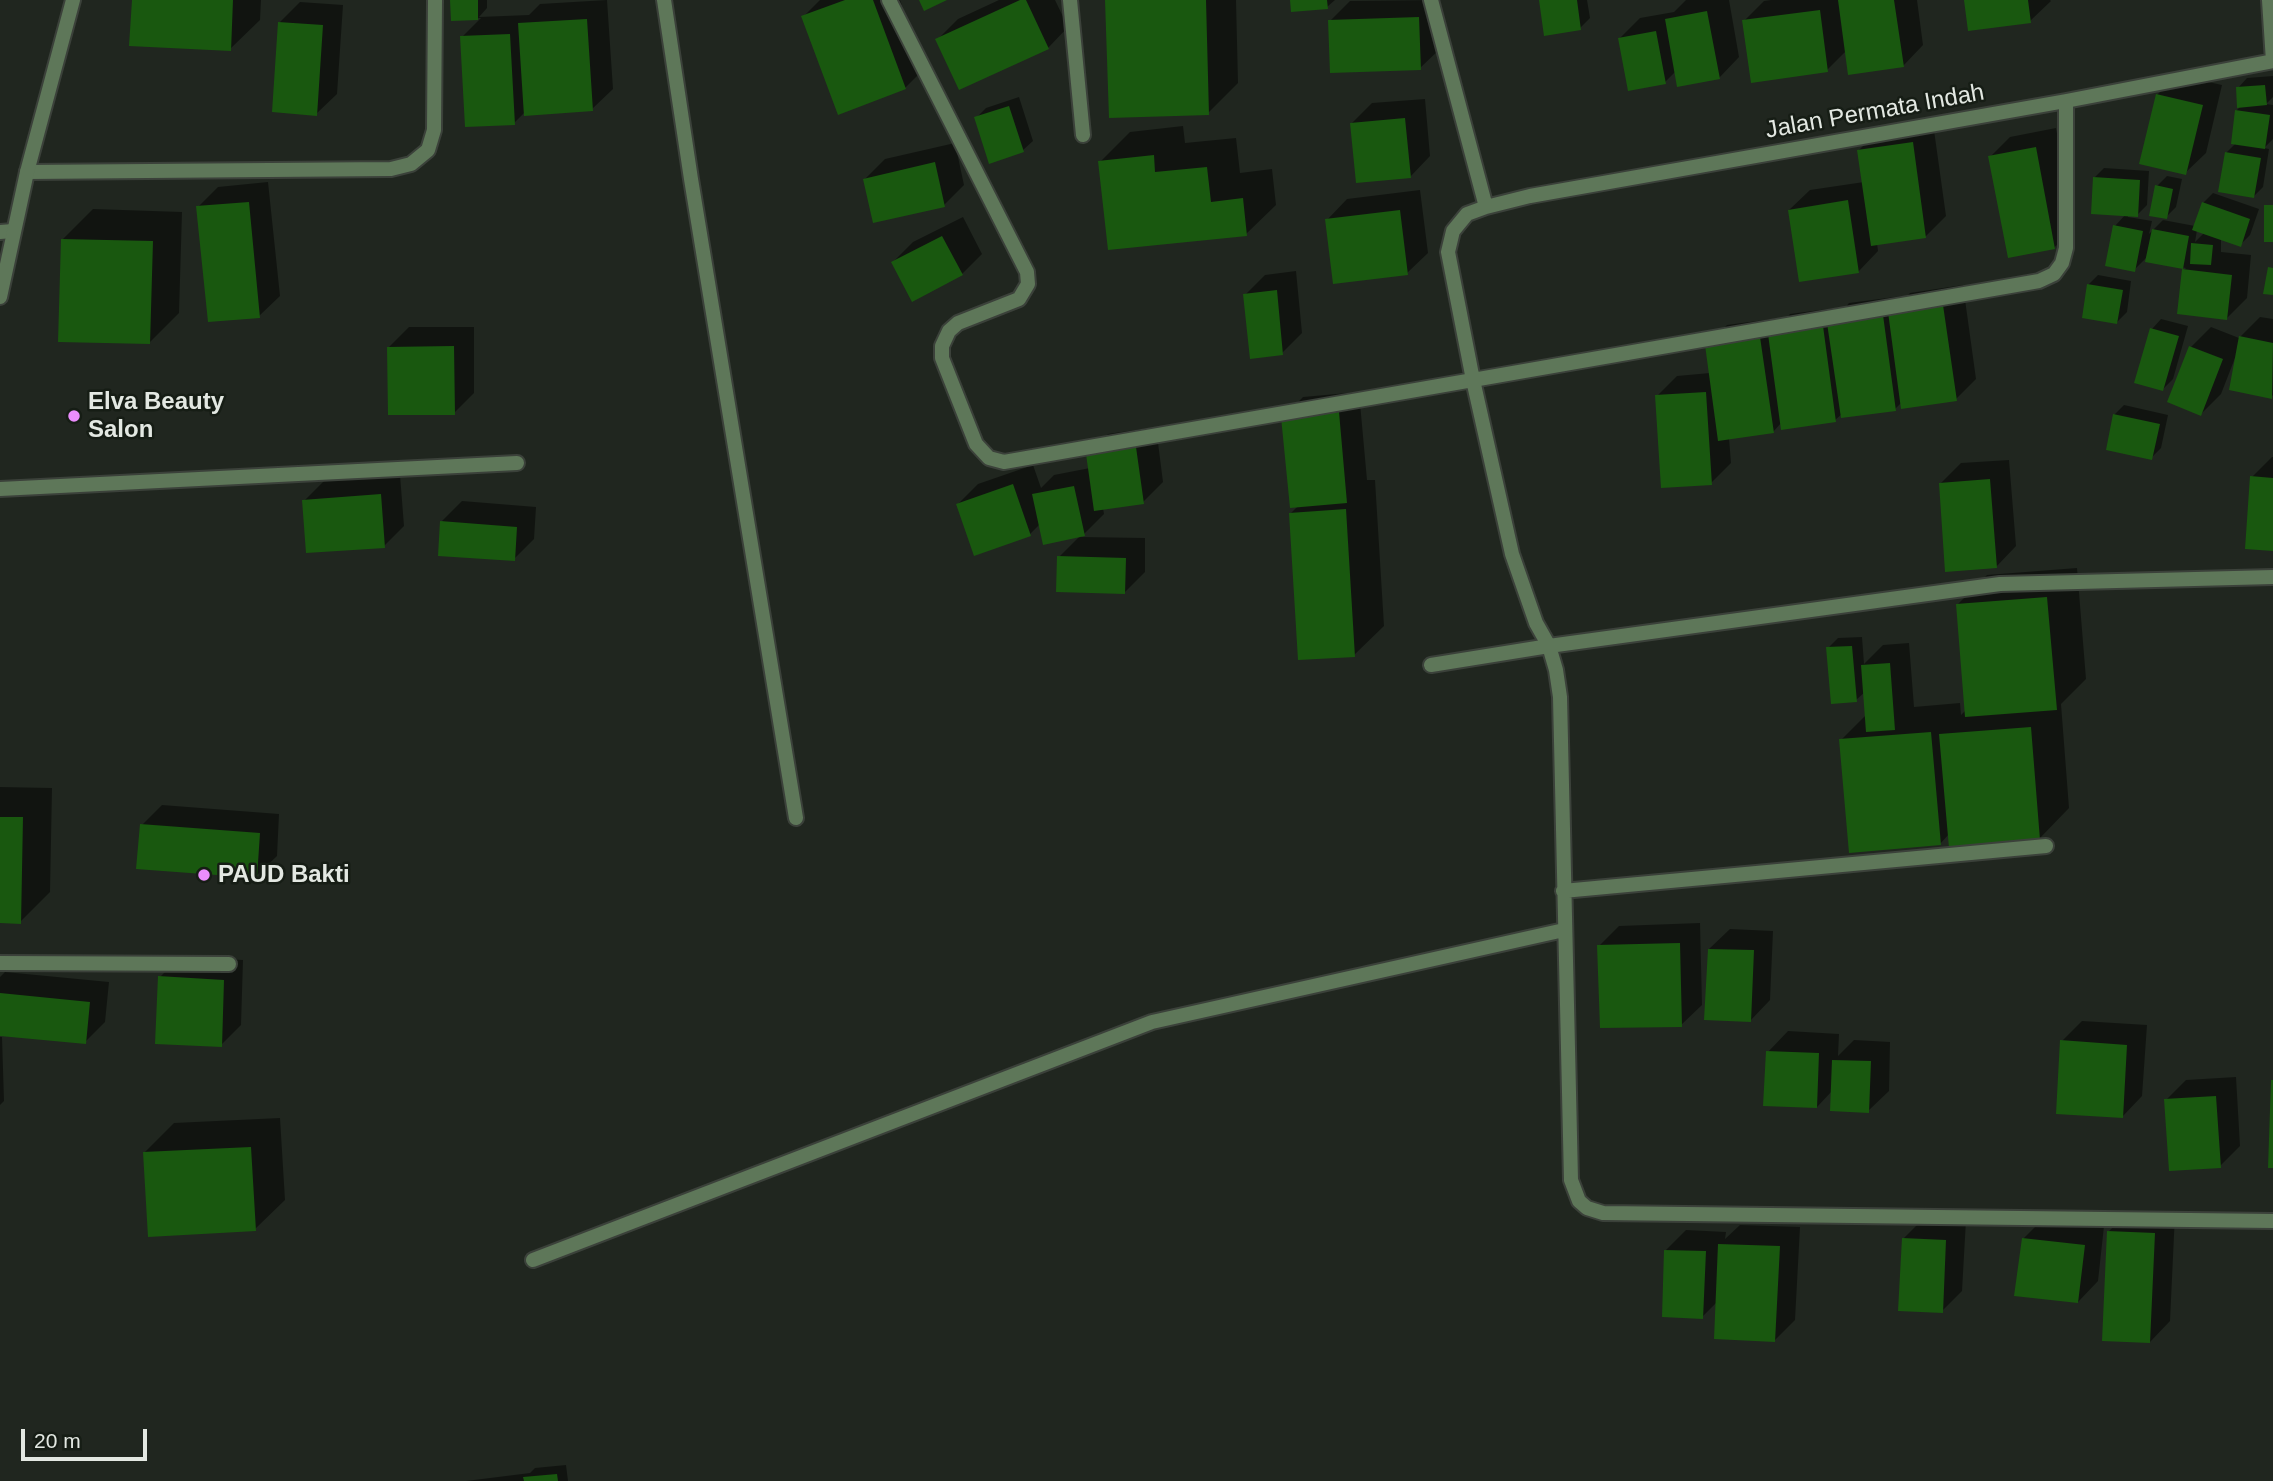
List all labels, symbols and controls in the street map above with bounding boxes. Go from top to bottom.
street label: Jalan Permata Indah [1763,79,1987,145]
place label: Elva Beauty Salon [88,388,224,444]
marker: Elva Beauty Salon [66,408,82,424]
place label: PAUD Bakti [218,861,350,889]
marker: PAUD Bakti [196,867,212,883]
scale bar [24,1414,150,1458]
text: 20 m [34,1429,81,1452]

